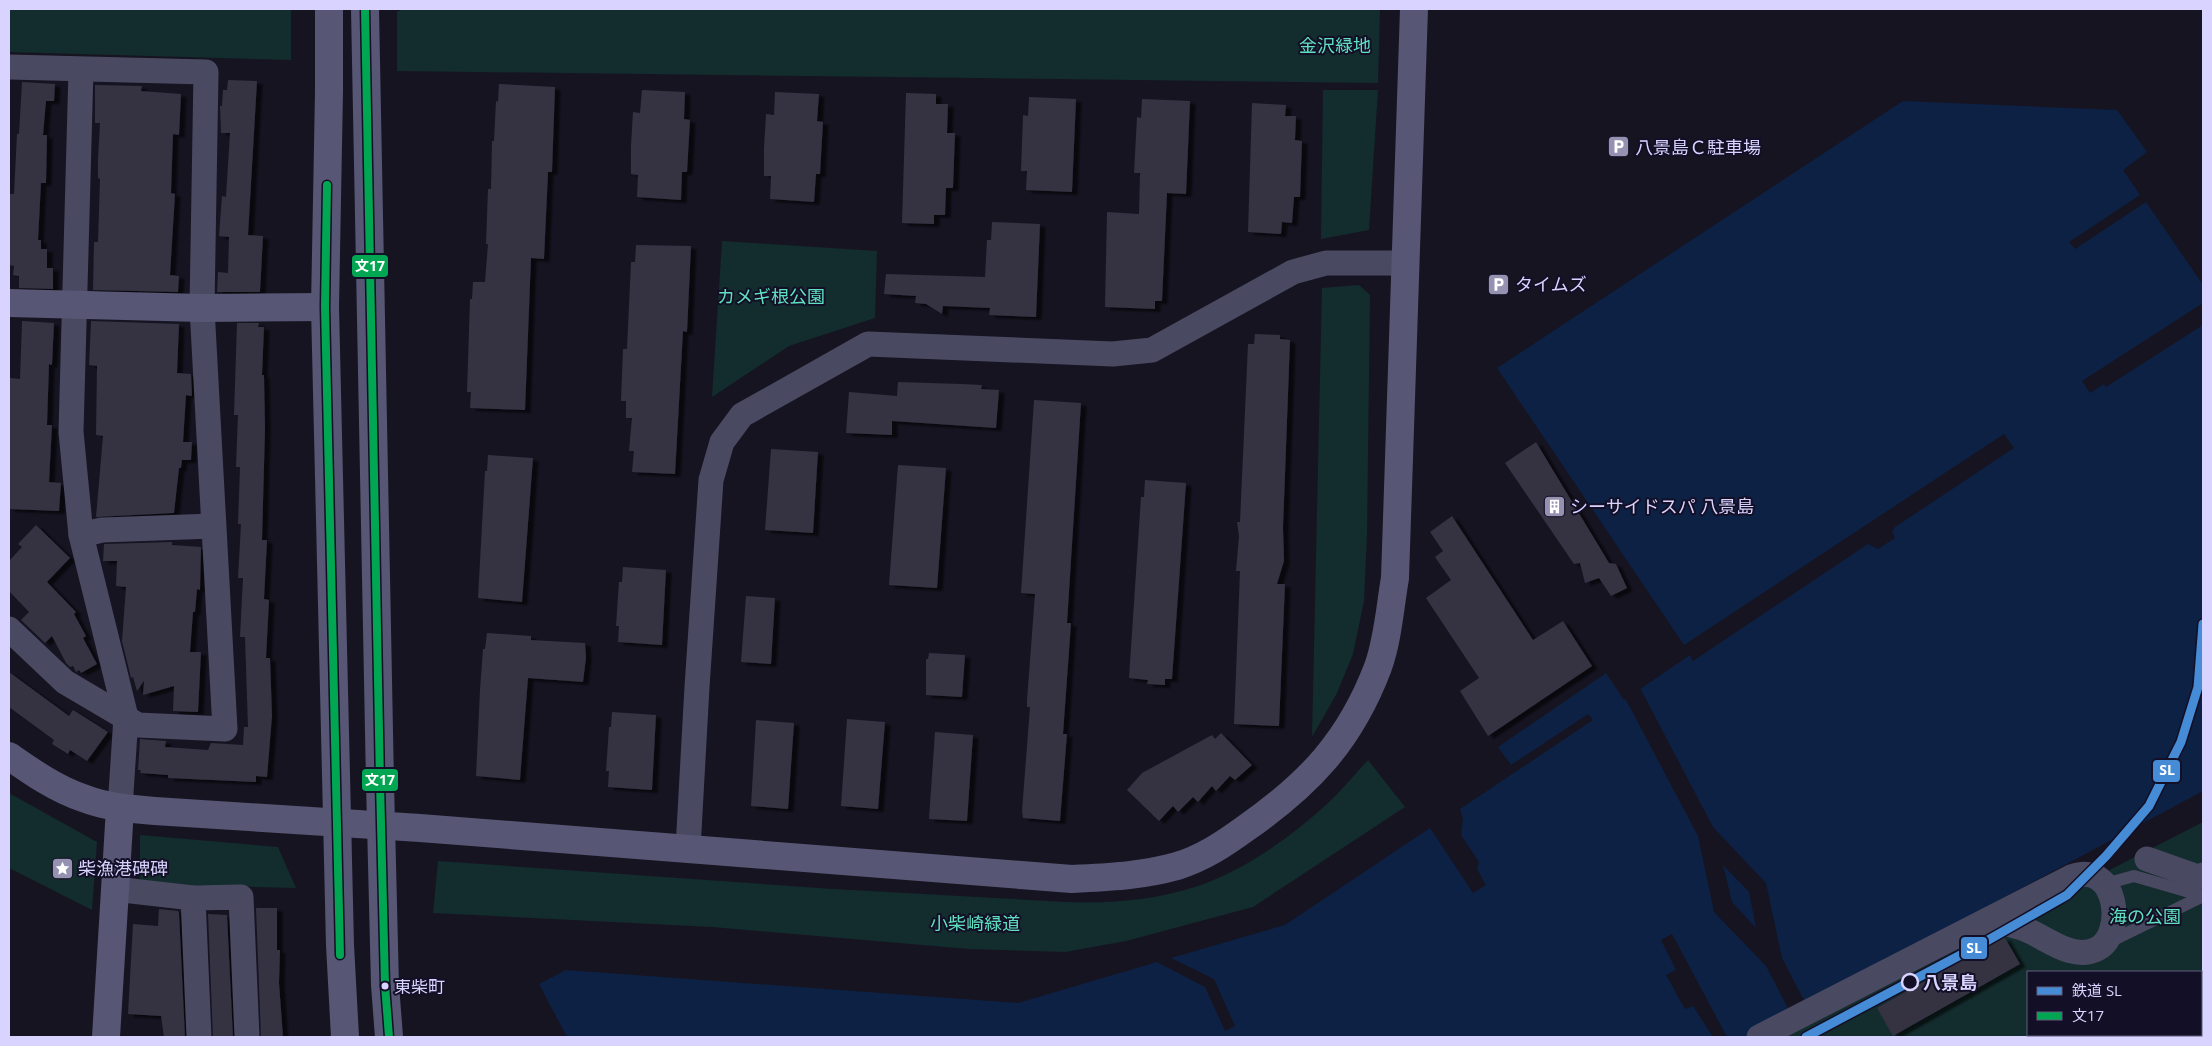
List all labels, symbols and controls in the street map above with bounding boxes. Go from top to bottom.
park label: 金沢緑地 [1299,33,1371,57]
parking icon: 八景島Ｃ駐車場 [1607,135,1631,159]
place label: 八景島Ｃ駐車場 [1635,135,1761,159]
line badge: 文17 [351,254,389,278]
text: 文17 [355,256,385,275]
parking icon: タイムズ [1487,272,1511,296]
place label: タイムズ [1515,272,1587,296]
park label: カメギ根公園 [717,284,825,308]
building icon: シーサイドスパ 八景島 [1542,494,1566,518]
place label: シーサイドスパ 八景島 [1570,494,1754,518]
line badge: SL [2152,759,2181,783]
text: SL [2159,760,2175,779]
line badge: 文17 [361,768,399,792]
text: 文17 [365,770,395,789]
place icon: 柴漁港碑碑 [50,856,74,880]
place label: 柴漁港碑碑 [78,856,168,880]
park label: 海の公園 [2109,904,2181,928]
park label: 小柴崎緑道 [930,911,1020,935]
line badge: SL [1960,936,1988,960]
text: SL [1966,938,1982,957]
place label: 八景島 [1923,970,1977,994]
legend [2027,971,2202,1036]
marker: 八景島 [1901,973,1919,991]
place label: 東柴町 [394,975,445,998]
text: 鉄道 SL [2072,980,2122,1000]
marker: 東柴町 [380,981,390,991]
text: 文17 [2072,1005,2104,1025]

